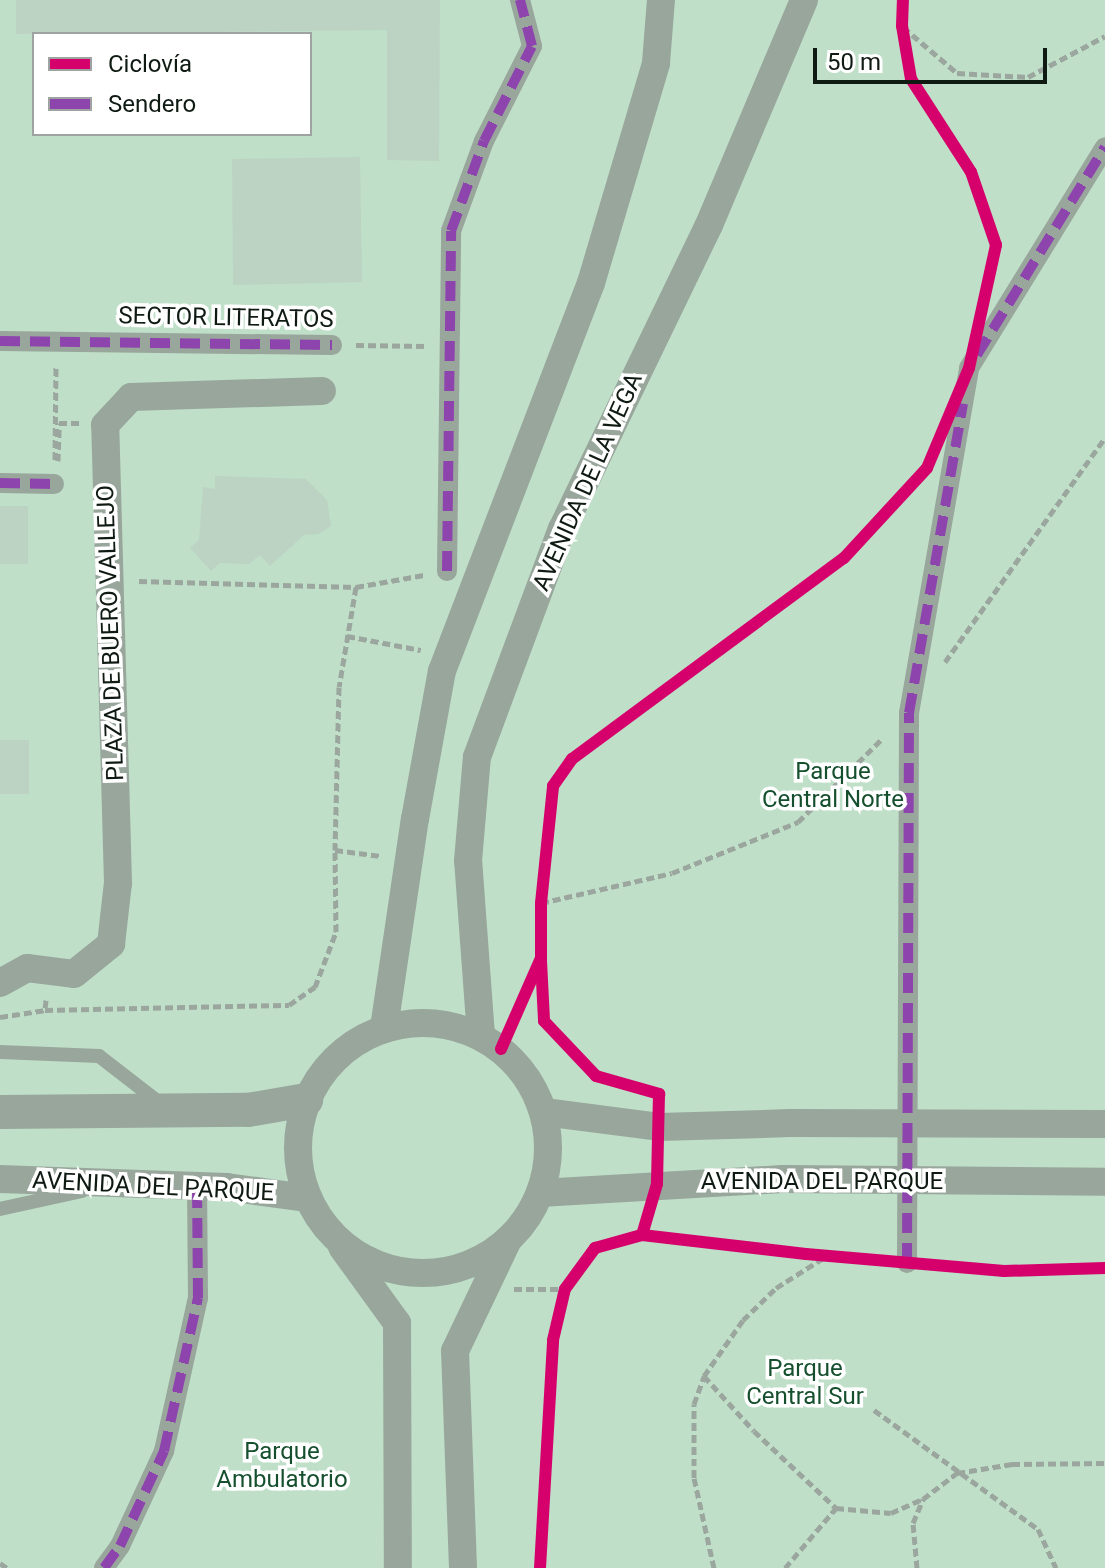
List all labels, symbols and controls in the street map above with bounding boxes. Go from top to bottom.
legend [32,32,312,136]
scale bar [817,32,1051,82]
text: 50 m [827,48,881,76]
text: Ciclovía [108,50,192,78]
text: Sendero [108,90,196,118]
street label: SECTOR LITERATOS [118,302,334,334]
street label: AVENIDA DE LA VEGA [527,369,649,595]
street label: PLAZA DE BUERO VALLEJO [91,485,131,781]
park label: Parque Central Norte [762,758,904,814]
street label: AVENIDA DEL PARQUE [31,1166,275,1208]
street label: AVENIDA DEL PARQUE [701,1168,943,1196]
park label: Parque Central Sur [746,1355,864,1411]
park label: Parque Ambulatorio [216,1438,348,1494]

